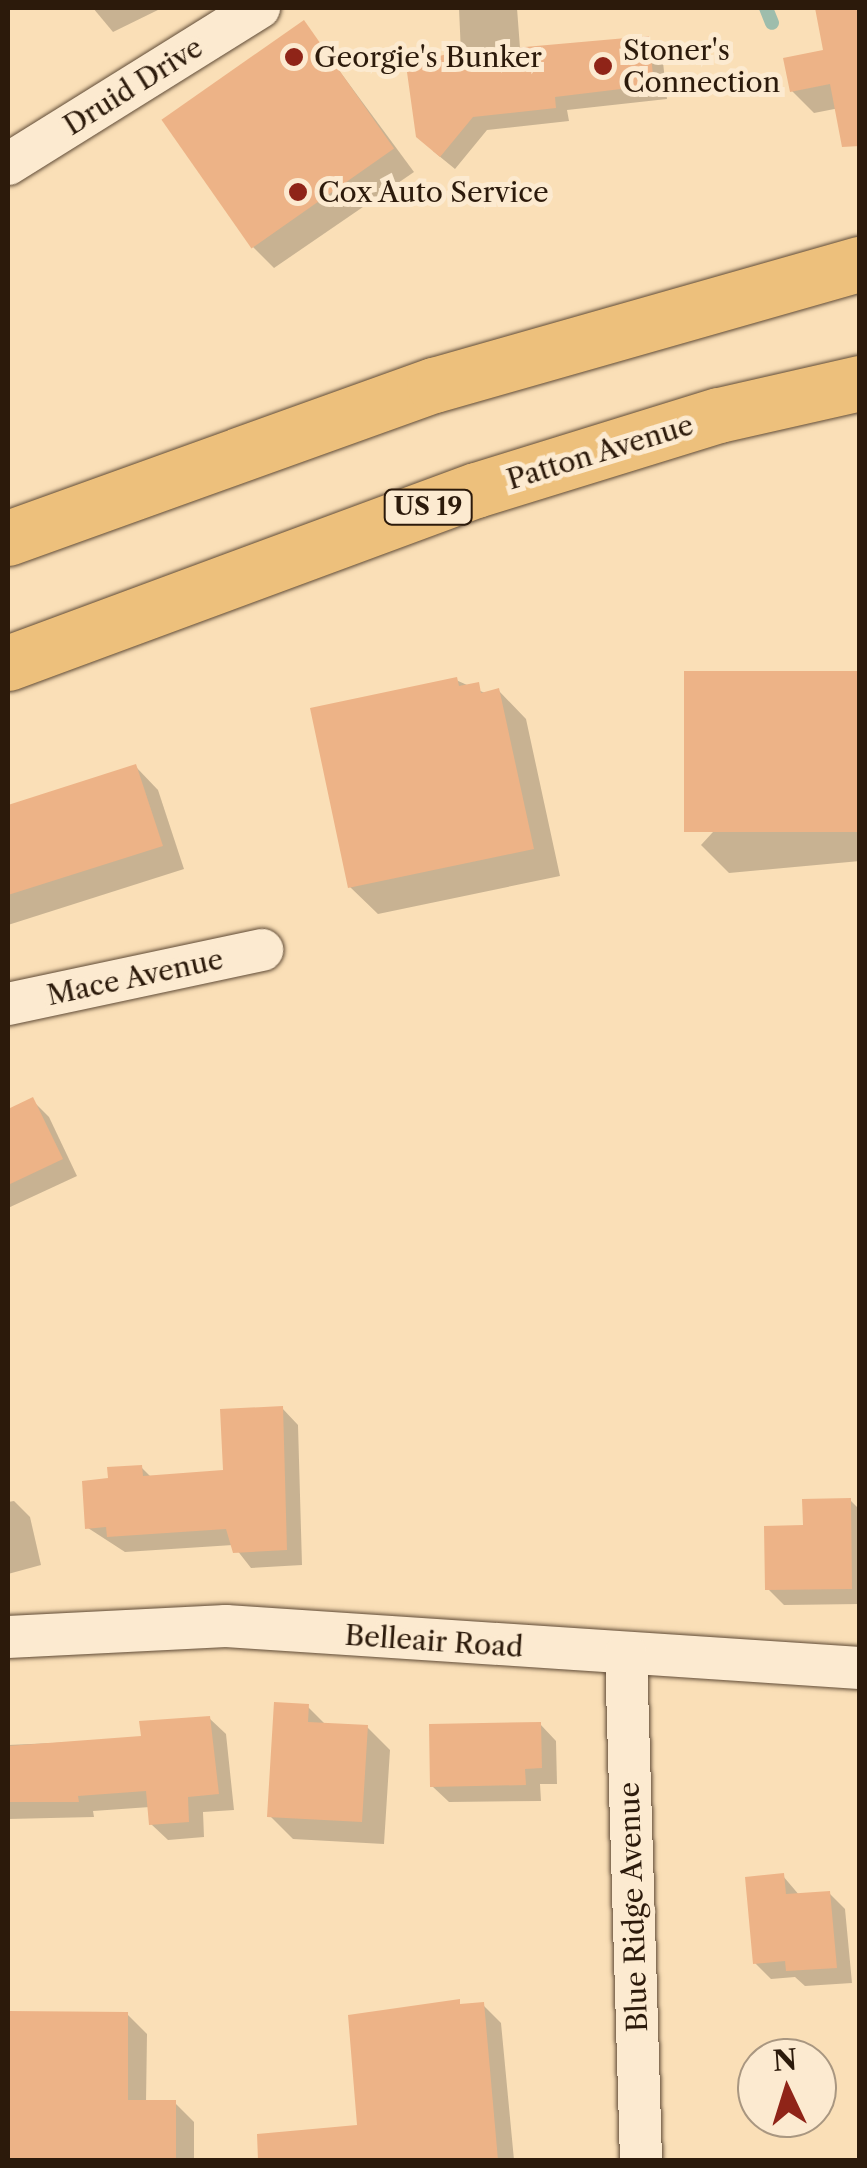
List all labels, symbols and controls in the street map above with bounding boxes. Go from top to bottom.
street label: Druid Drive [57,30,209,142]
place label: Stoner's Connection [623,33,780,99]
place label: Georgie's Bunker [314,40,542,74]
marker: Georgie's Bunker [283,46,305,68]
marker: Stoner's Connection [592,55,614,77]
place label: Cox Auto Service [318,175,550,209]
marker: Cox Auto Service [287,181,309,203]
street label: Patton Avenue [502,408,698,496]
road number: US 19 [383,487,473,527]
street label: Mace Avenue [43,942,227,1012]
street label: Belleair Road [343,1618,525,1664]
street label: Blue Ridge Avenue [612,1781,654,2033]
north arrow [737,2038,837,2138]
text: N [772,2042,798,2078]

